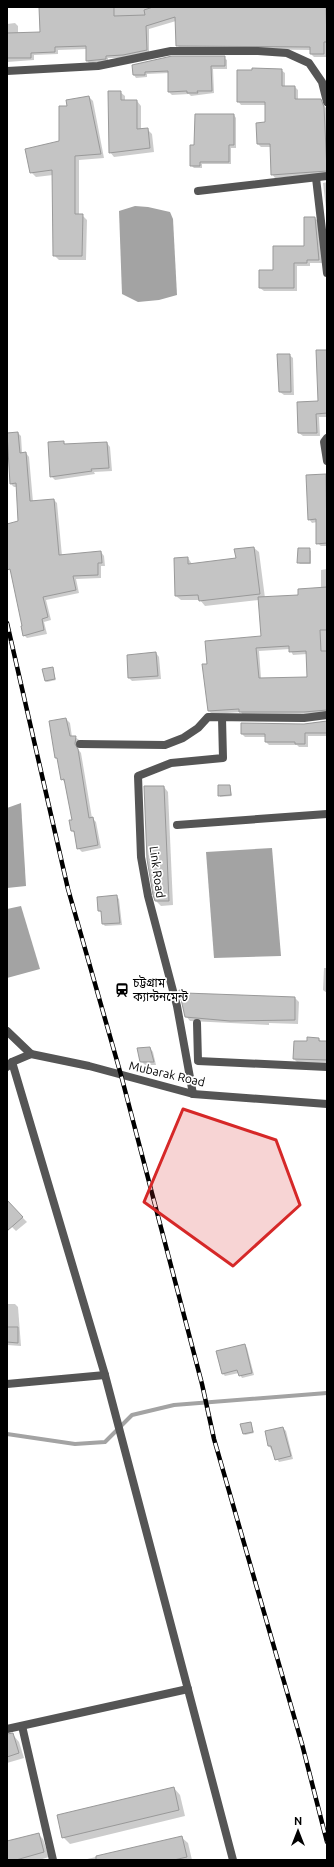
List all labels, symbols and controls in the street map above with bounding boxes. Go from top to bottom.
street label: Link Road [147,845,168,899]
place label: চট্টগ্রাম ক্যান্টনমেন্ট [132,975,189,1003]
station icon: চট্টগ্রাম ক্যান্টনমেন্ট [114,982,130,998]
street label: Mubarak Road [128,1058,206,1089]
north arrow [278,1811,318,1851]
text: N [294,1815,302,1827]

